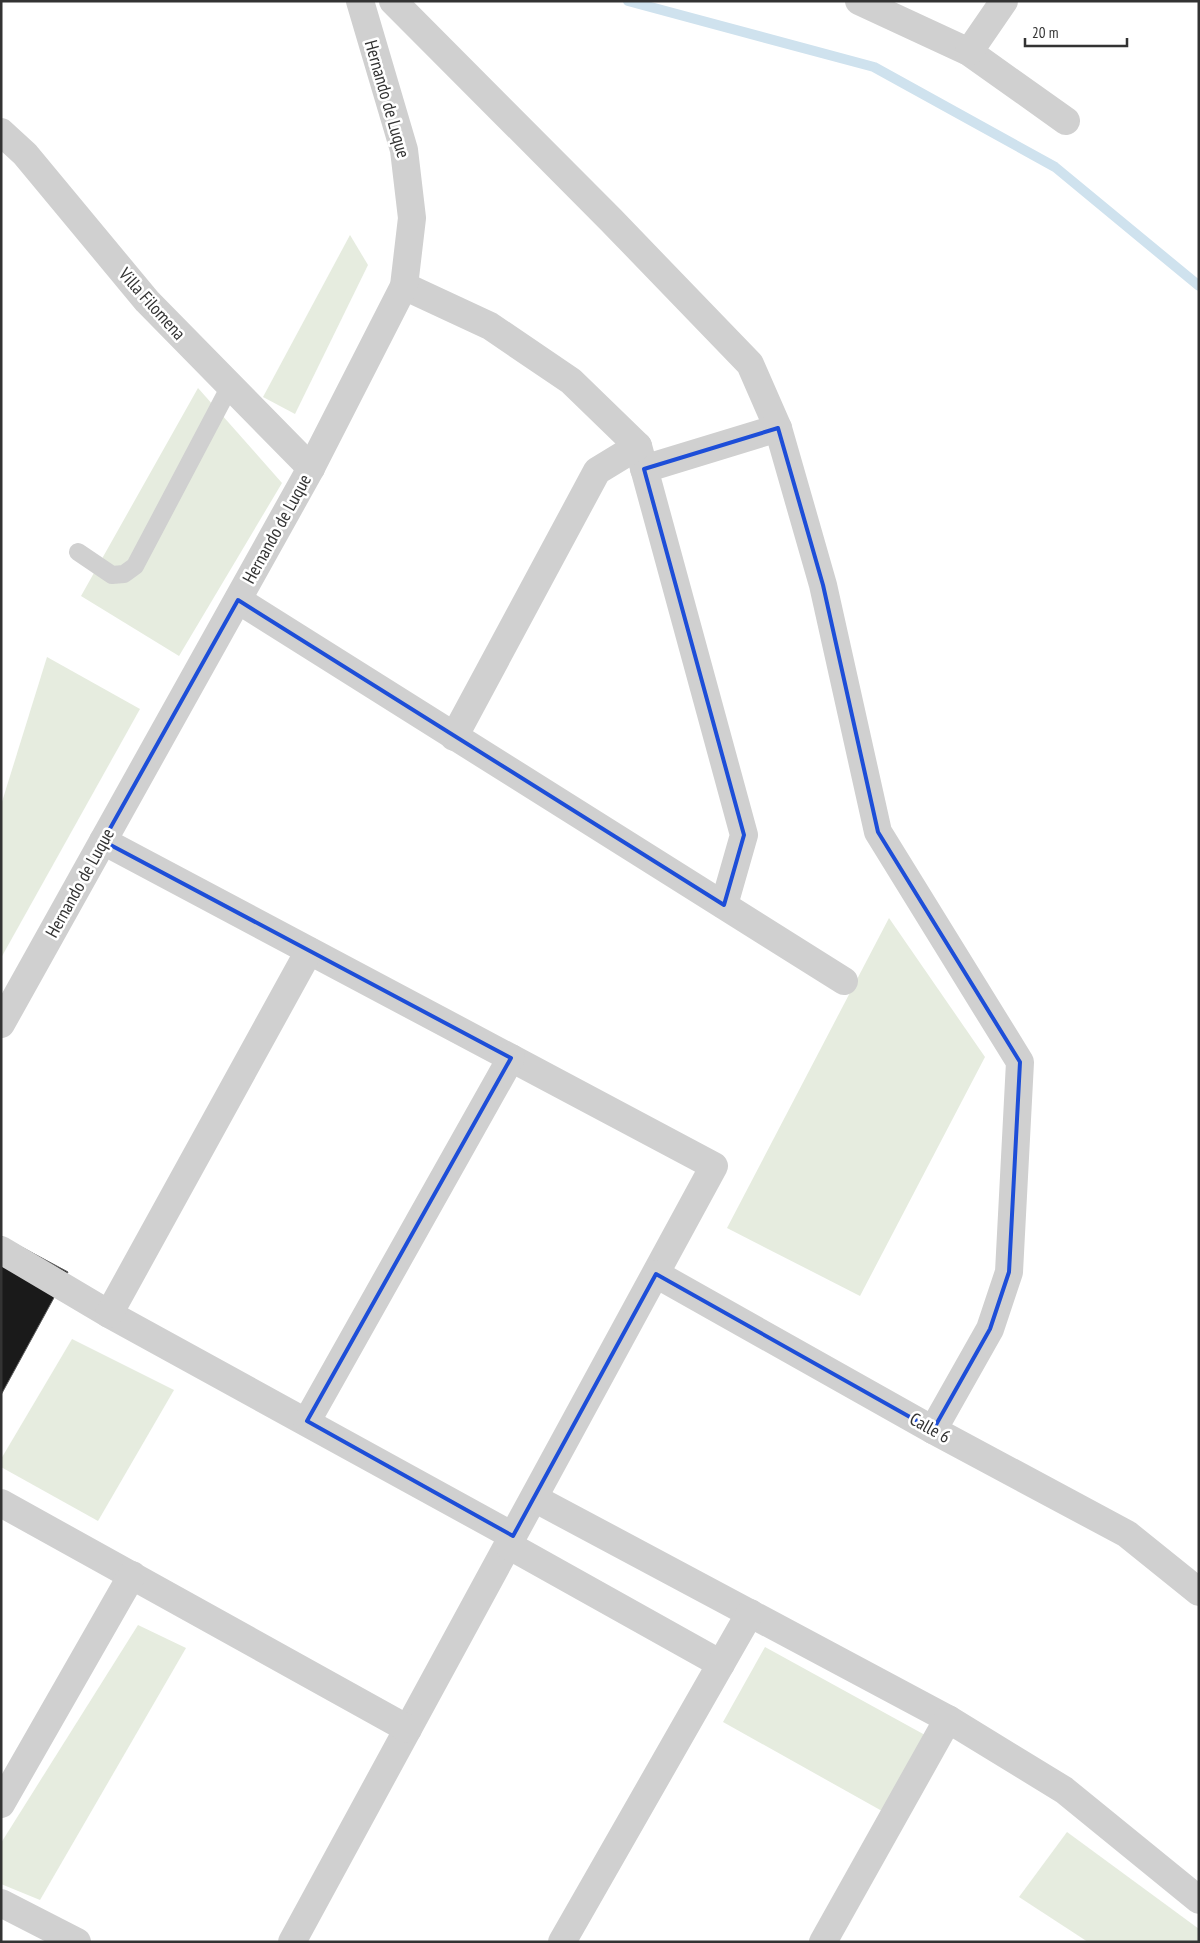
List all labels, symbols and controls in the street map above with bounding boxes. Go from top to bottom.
scale bar [1025,15,1128,47]
text: 20 m [1032,23,1058,42]
street label: Hernando de Luque [360,37,415,160]
street label: Villa Filomena [113,262,191,345]
street label: Hernando de Luque [237,470,316,587]
street label: Hernando de Luque [40,824,119,941]
street label: Calle 6 [906,1407,955,1448]

